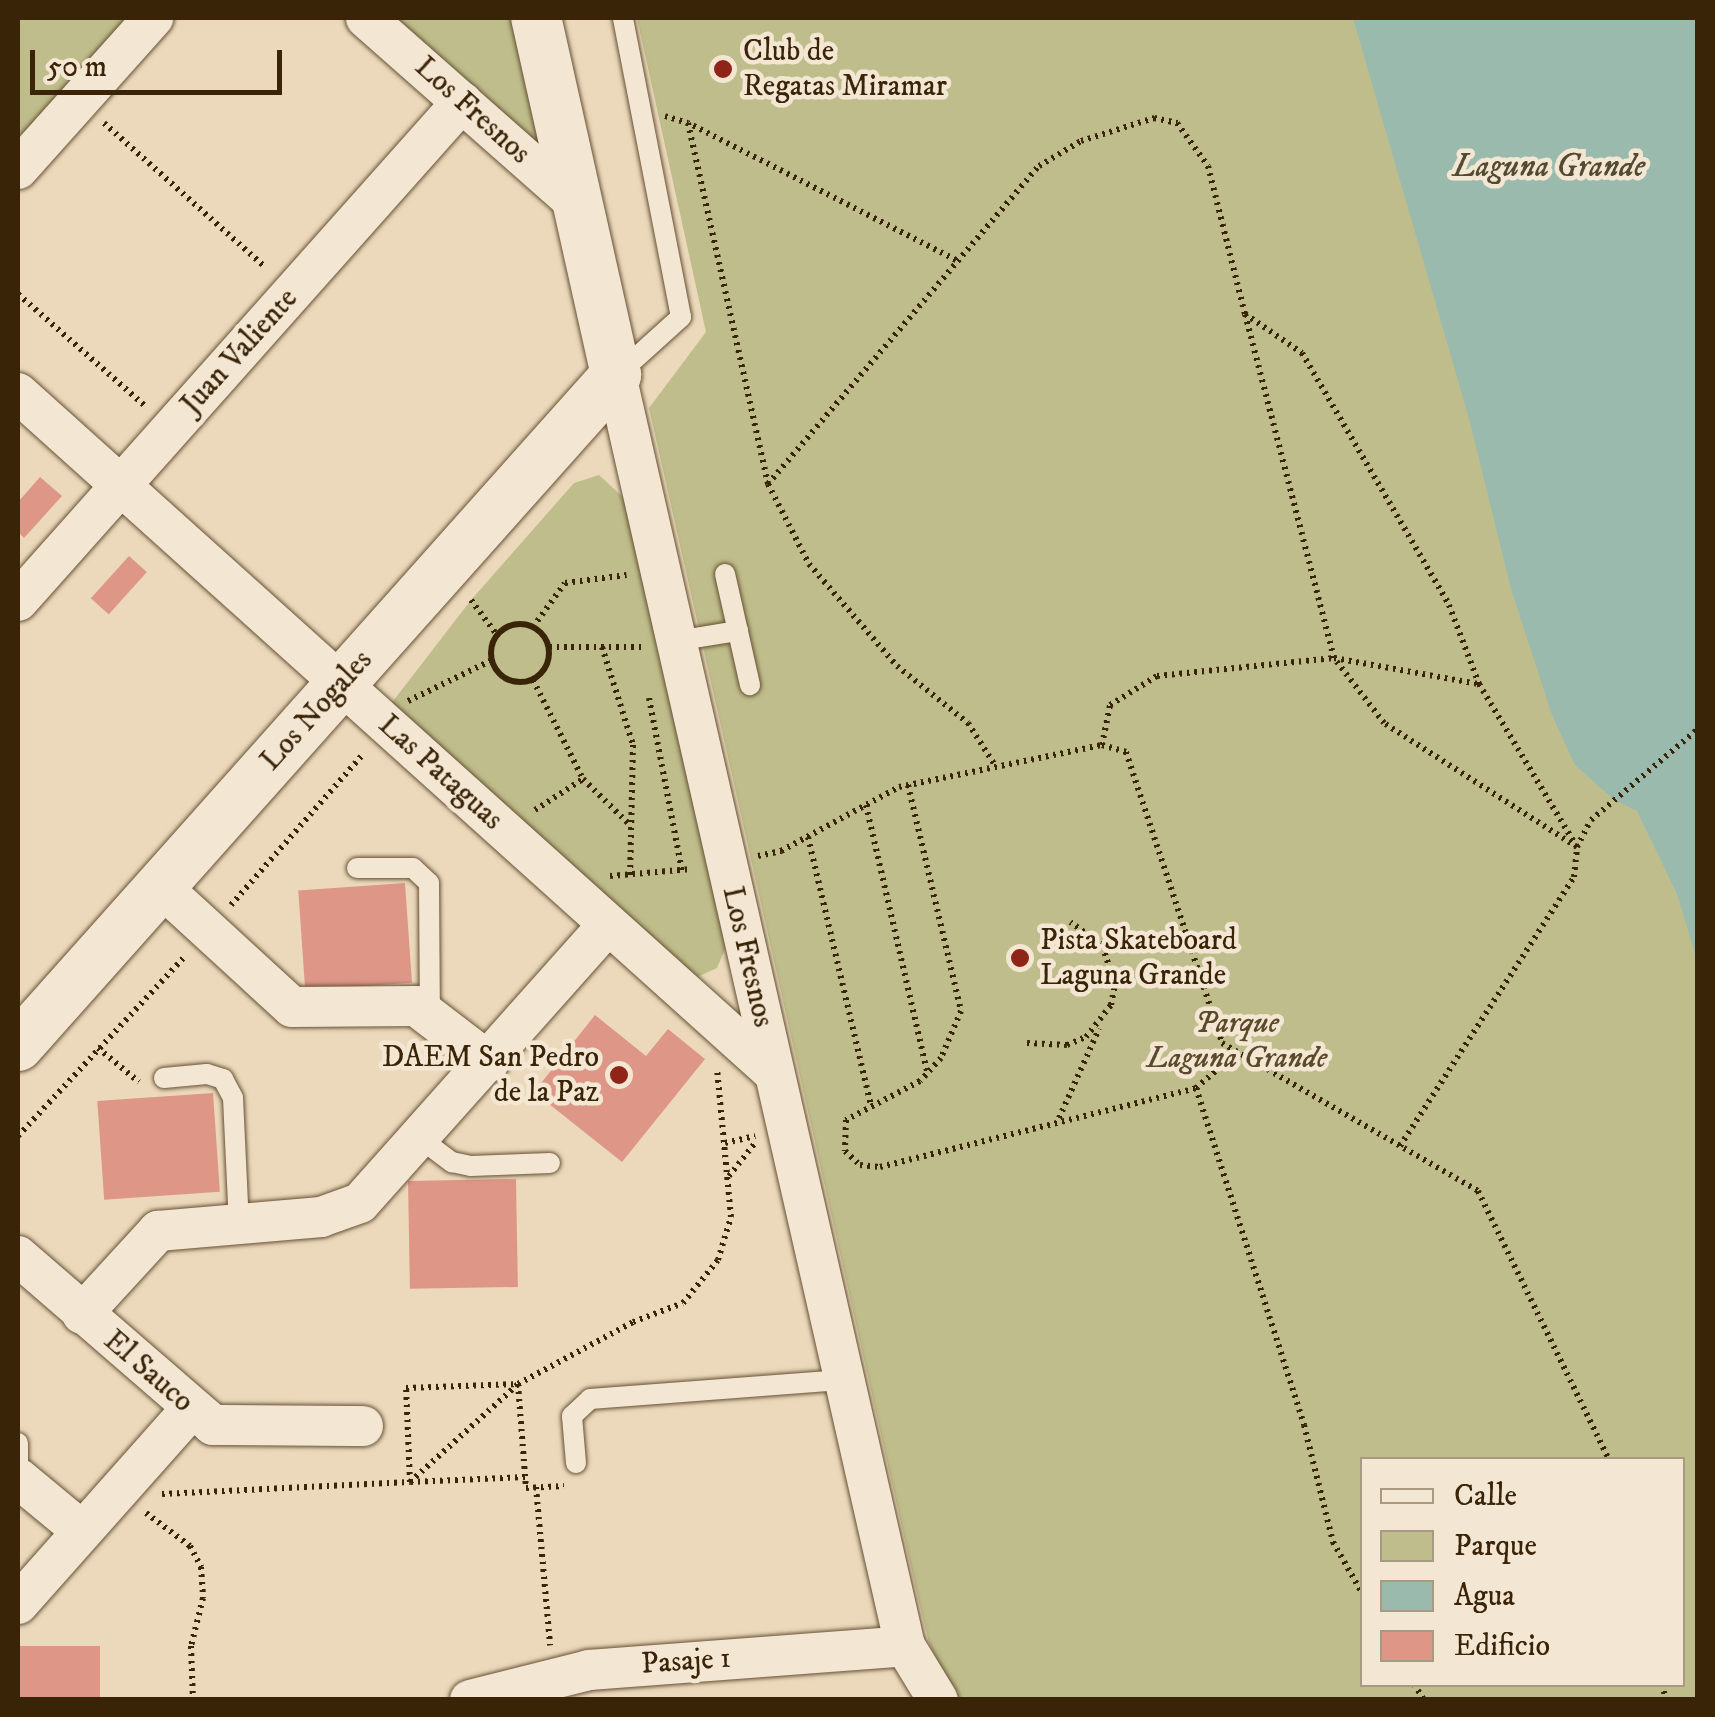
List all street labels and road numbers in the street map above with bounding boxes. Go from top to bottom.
street label: Los Fresnos [407,50,537,172]
street label: Juan Valiente [174,282,306,422]
street label: Los Nogales [253,643,381,779]
street label: Las Pataguas [370,708,510,838]
street label: Los Fresnos [713,883,781,1031]
street label: El Sauco [96,1323,200,1421]
street label: Pasaje 1 [640,1641,732,1683]

